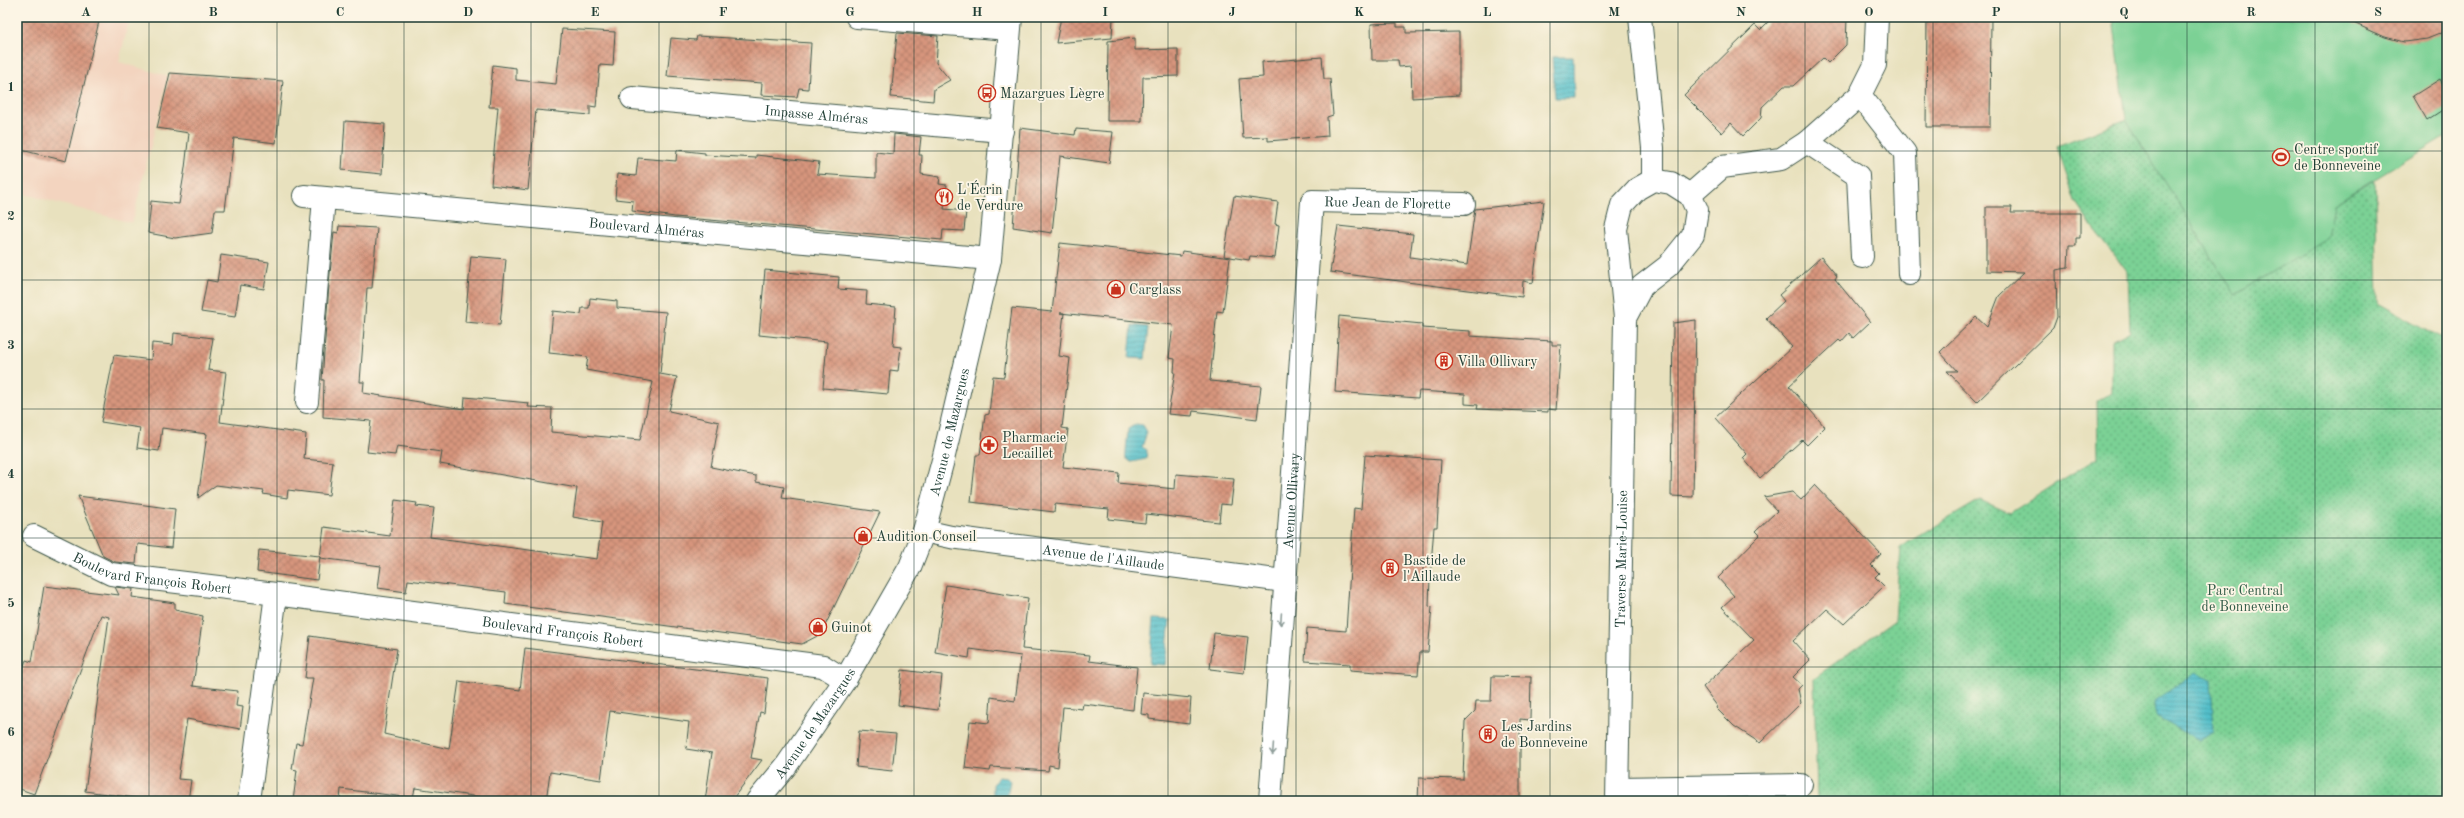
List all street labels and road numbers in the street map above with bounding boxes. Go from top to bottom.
street label: Impasse Alméras [764,104,869,127]
street label: Rue Jean de Florette [1324,195,1451,212]
street label: Boulevard Alméras [588,216,705,241]
street label: Avenue de Mazargues [928,367,972,498]
street label: Avenue Ollivary [1282,452,1302,550]
street label: Traverse Marie-Louise [1614,490,1630,628]
street label: Avenue de l'Aillaude [1041,543,1165,573]
street label: Boulevard François Robert [70,550,233,597]
street label: Boulevard François Robert [481,615,644,650]
street label: Avenue de Mazargues [772,666,858,782]

